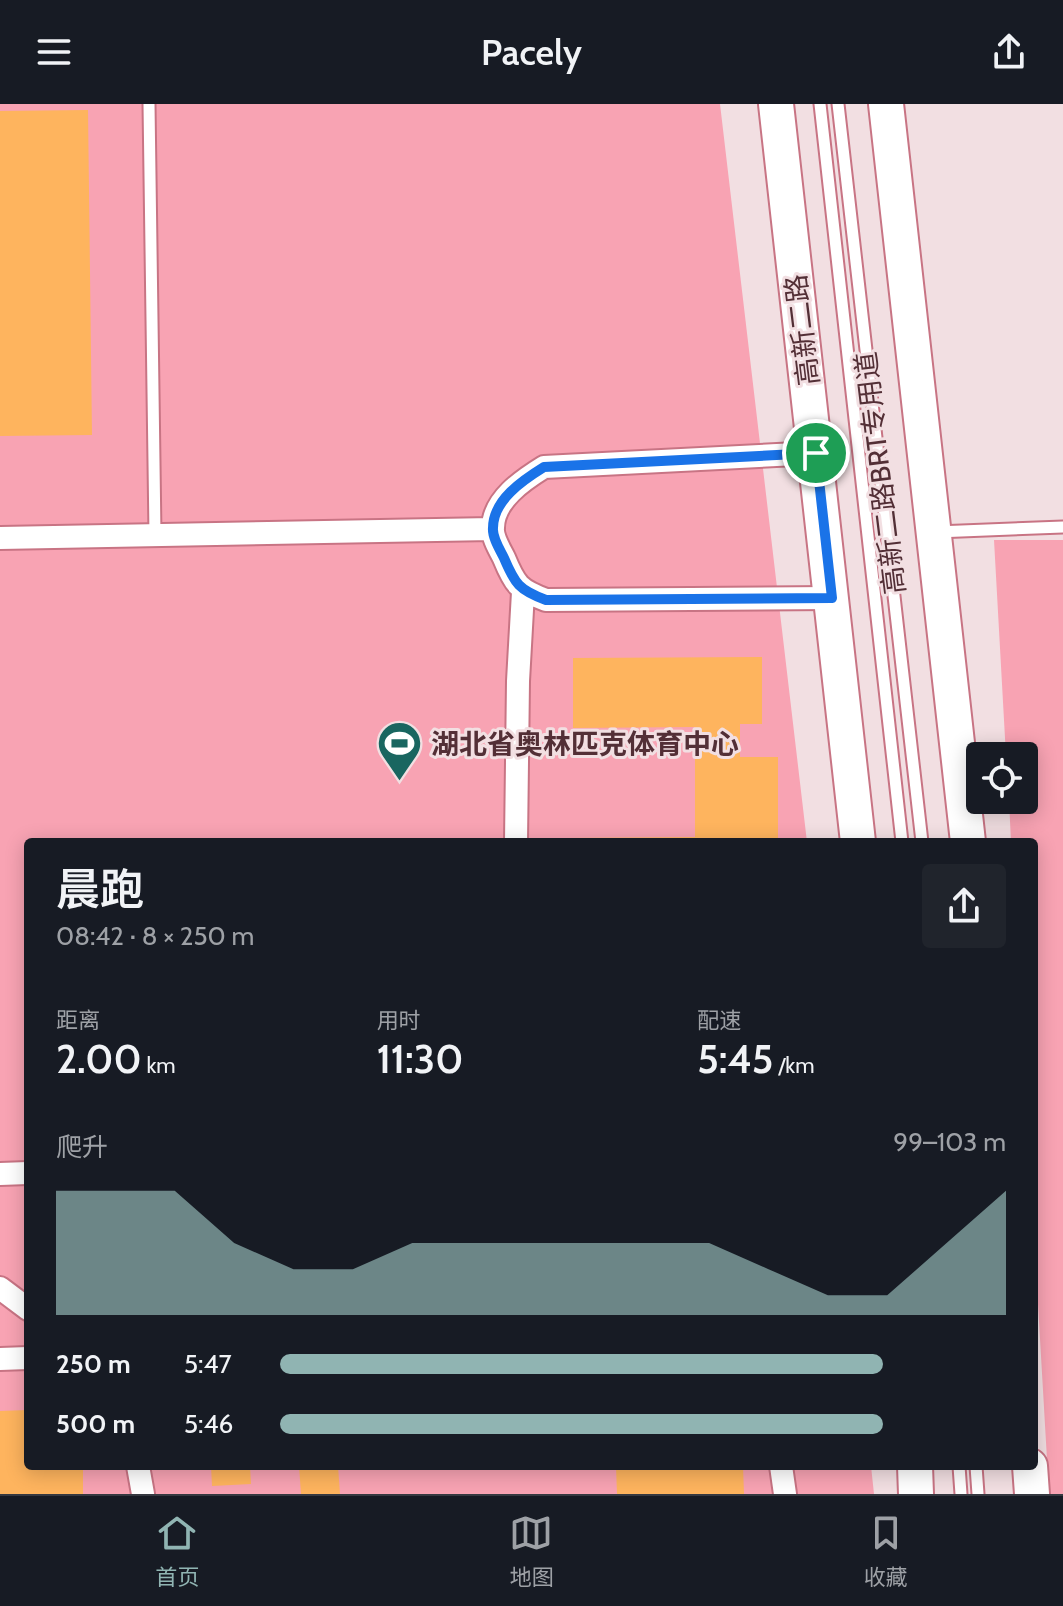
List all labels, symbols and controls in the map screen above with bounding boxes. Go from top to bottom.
icon: menu [32,30,76,74]
text: Pacely [481,30,582,74]
icon: share [987,30,1031,74]
street label: 高新二路 [778,272,826,388]
street label: 高新二路BRT专用道 [848,350,912,596]
pin [782,419,850,487]
icon: arrive [794,431,838,475]
sports icon: 湖北省奥林匹克体育中心 [376,720,424,783]
place label: 湖北省奥林匹克体育中心 [431,727,739,761]
map controls [966,742,1038,814]
button: locate [966,742,1038,814]
text: 晨跑 [56,863,144,916]
button: share [922,864,1006,948]
text: 08:42 · 8 × 250 m [56,920,254,952]
text: 距离 [56,1007,100,1034]
text: 用时 [377,1007,421,1034]
text: 配速 [697,1007,741,1034]
text: 2.00 [56,1034,142,1083]
text: 11:30 [377,1034,463,1083]
text: 5:45 [697,1034,773,1083]
text: km [142,1052,176,1079]
text: /km [773,1052,815,1079]
text: 99–103 m [893,1126,1006,1158]
text: 爬升 [56,1131,108,1163]
text: 250 m [56,1348,131,1380]
text: 5:47 [184,1348,232,1380]
text: 500 m [56,1408,135,1440]
text: 5:46 [184,1408,233,1440]
tab: 首页 [155,1511,199,1591]
tab: 地图 [509,1511,554,1591]
tab: 收藏 [864,1511,908,1591]

